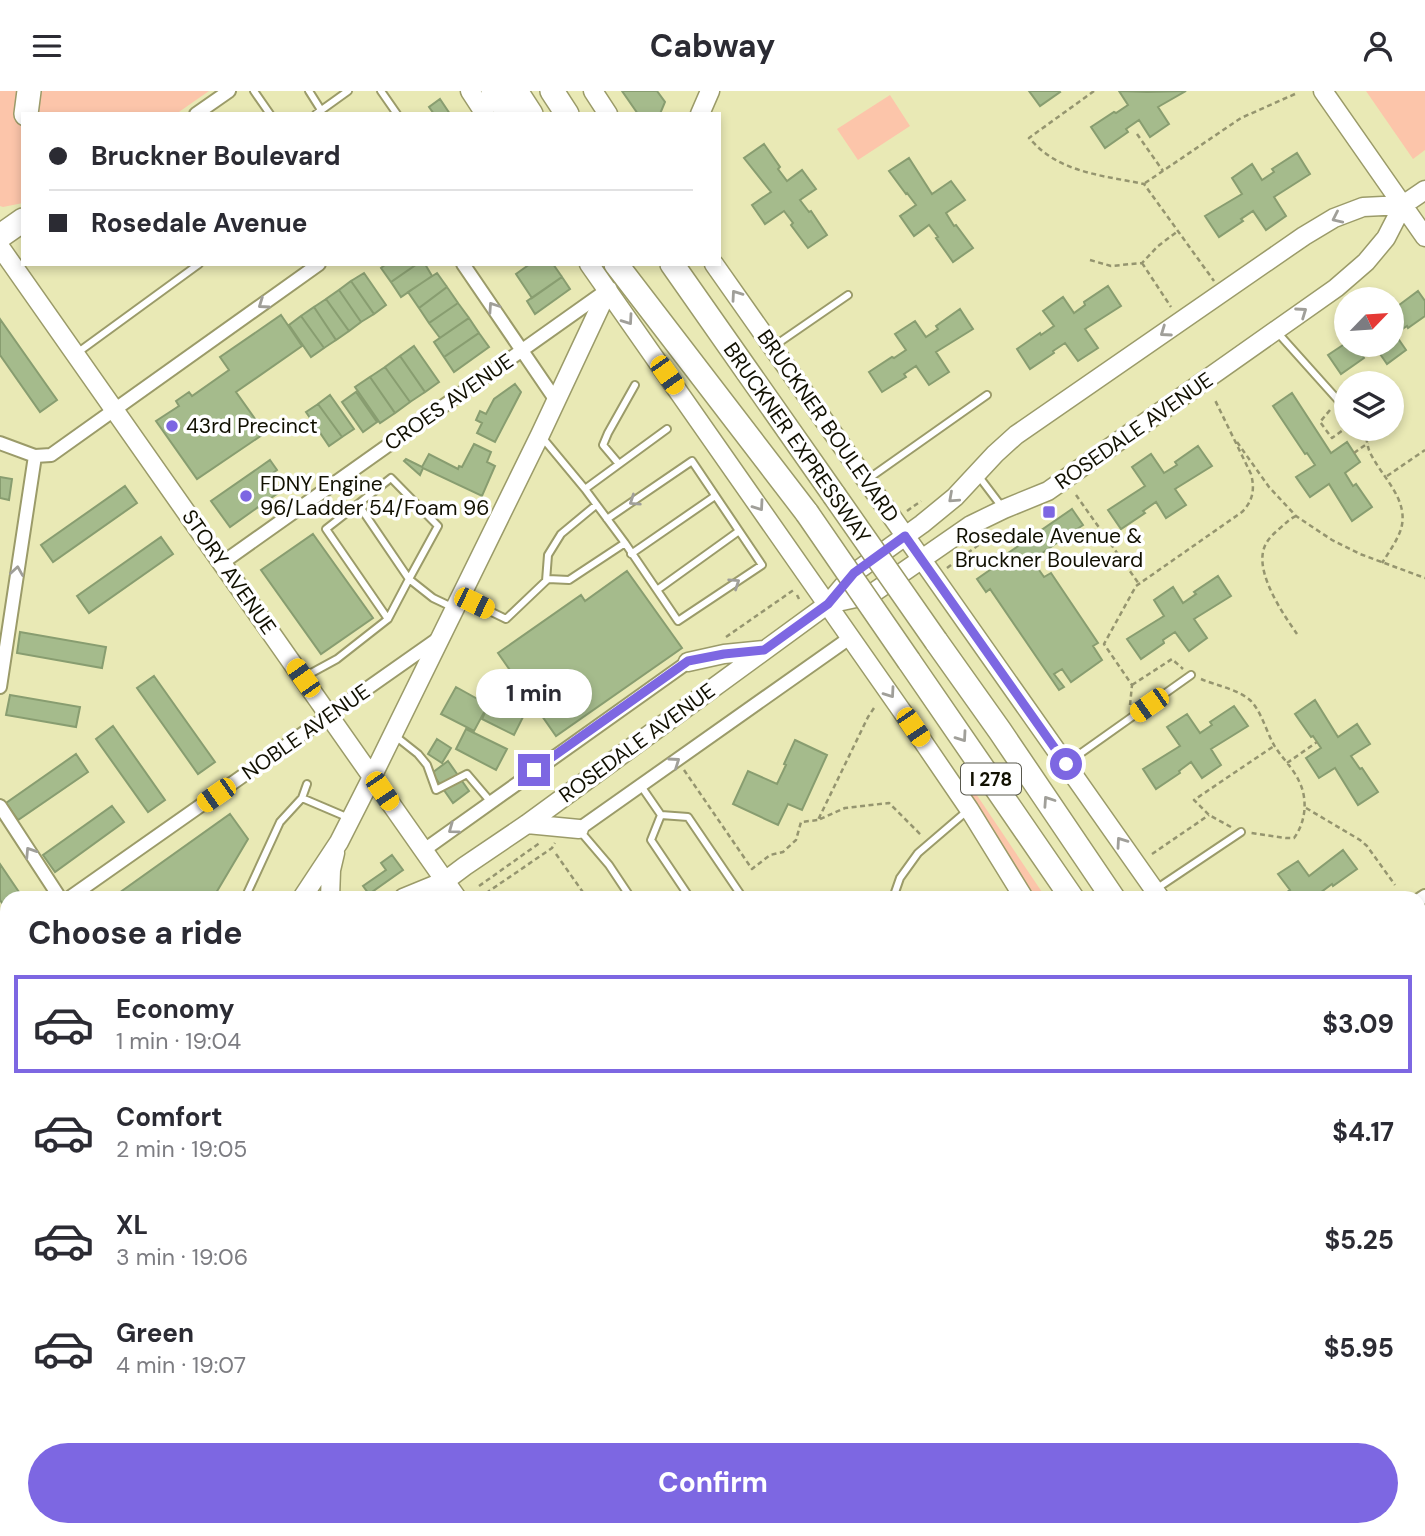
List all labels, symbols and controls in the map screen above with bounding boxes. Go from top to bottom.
text: Cabway [650,25,775,67]
icon: menu [28,27,66,65]
icon: person [1359,27,1397,65]
text: Bruckner Boulevard [91,139,341,173]
text: Rosedale Avenue [91,206,307,240]
one-way arrow [1332,209,1344,223]
north arrow [1334,287,1404,357]
map controls [1334,287,1404,441]
one-way arrow [732,290,744,303]
one-way arrow [258,296,271,308]
one-way arrow [488,302,501,315]
one-way arrow [1294,308,1307,320]
one-way arrow [620,312,633,325]
street label: BRUCKNER BOULEVARD [751,324,905,528]
one-way arrow [1160,324,1173,336]
street label: BRUCKNER EXPRESSWAY [717,337,877,549]
street label: CROES AVENUE [379,347,519,457]
car [647,352,688,398]
street label: ROSEDALE AVENUE [1050,366,1218,496]
button: layers [1334,371,1404,441]
place label: 43rd Precinct [186,412,318,440]
marker: 43rd Precinct [164,418,180,434]
place label: FDNY Engine 96/Ladder 54/Foam 96 [260,470,489,522]
marker: FDNY Engine 96/Ladder 54/Foam 96 [238,488,254,504]
one-way arrow [948,490,961,502]
one-way arrow [629,493,642,505]
one-way arrow [751,498,763,511]
street label: STORY AVENUE [175,504,283,640]
marker: Rosedale Avenue & Bruckner Boulevard [1041,504,1057,520]
place label: Rosedale Avenue & Bruckner Boulevard [955,522,1143,574]
one-way arrow [10,565,25,577]
one-way arrow [727,579,740,591]
car [451,584,498,622]
car [283,655,324,701]
callout: 1 min [476,669,592,717]
street label: ROSEDALE AVENUE [553,677,721,809]
street label: NOBLE AVENUE [237,678,375,786]
text: 1 min [506,678,562,708]
car [1126,684,1173,726]
one-way arrow [882,685,894,698]
car [893,704,934,750]
one-way arrow [954,729,966,742]
route start [1050,748,1082,780]
route end [518,754,550,786]
one-way arrow [667,757,680,770]
road number: I 278 [961,764,1021,795]
car [362,768,403,814]
car [193,774,240,816]
one-way arrow [1043,795,1056,808]
one-way arrow [448,821,461,833]
one-way arrow [1117,837,1129,850]
one-way arrow [26,847,38,860]
text: Choose a ride [28,912,243,954]
text: Economy [116,992,234,1026]
icon: car [32,993,95,1056]
text: $3.09 [1322,1007,1394,1041]
text: 1 min · 19:04 [116,1026,241,1056]
text: Comfort [116,1100,222,1134]
icon: car [32,1101,95,1164]
text: $4.17 [1332,1115,1394,1149]
text: 2 min · 19:05 [116,1134,247,1164]
text: XL [116,1208,148,1242]
icon: car [32,1209,95,1272]
text: $5.25 [1324,1223,1394,1257]
text: 3 min · 19:06 [116,1242,248,1272]
text: Green [116,1316,194,1350]
icon: car [32,1317,95,1380]
text: $5.95 [1324,1331,1394,1365]
text: 4 min · 19:07 [116,1350,246,1380]
button: Confirm [28,1443,1398,1523]

